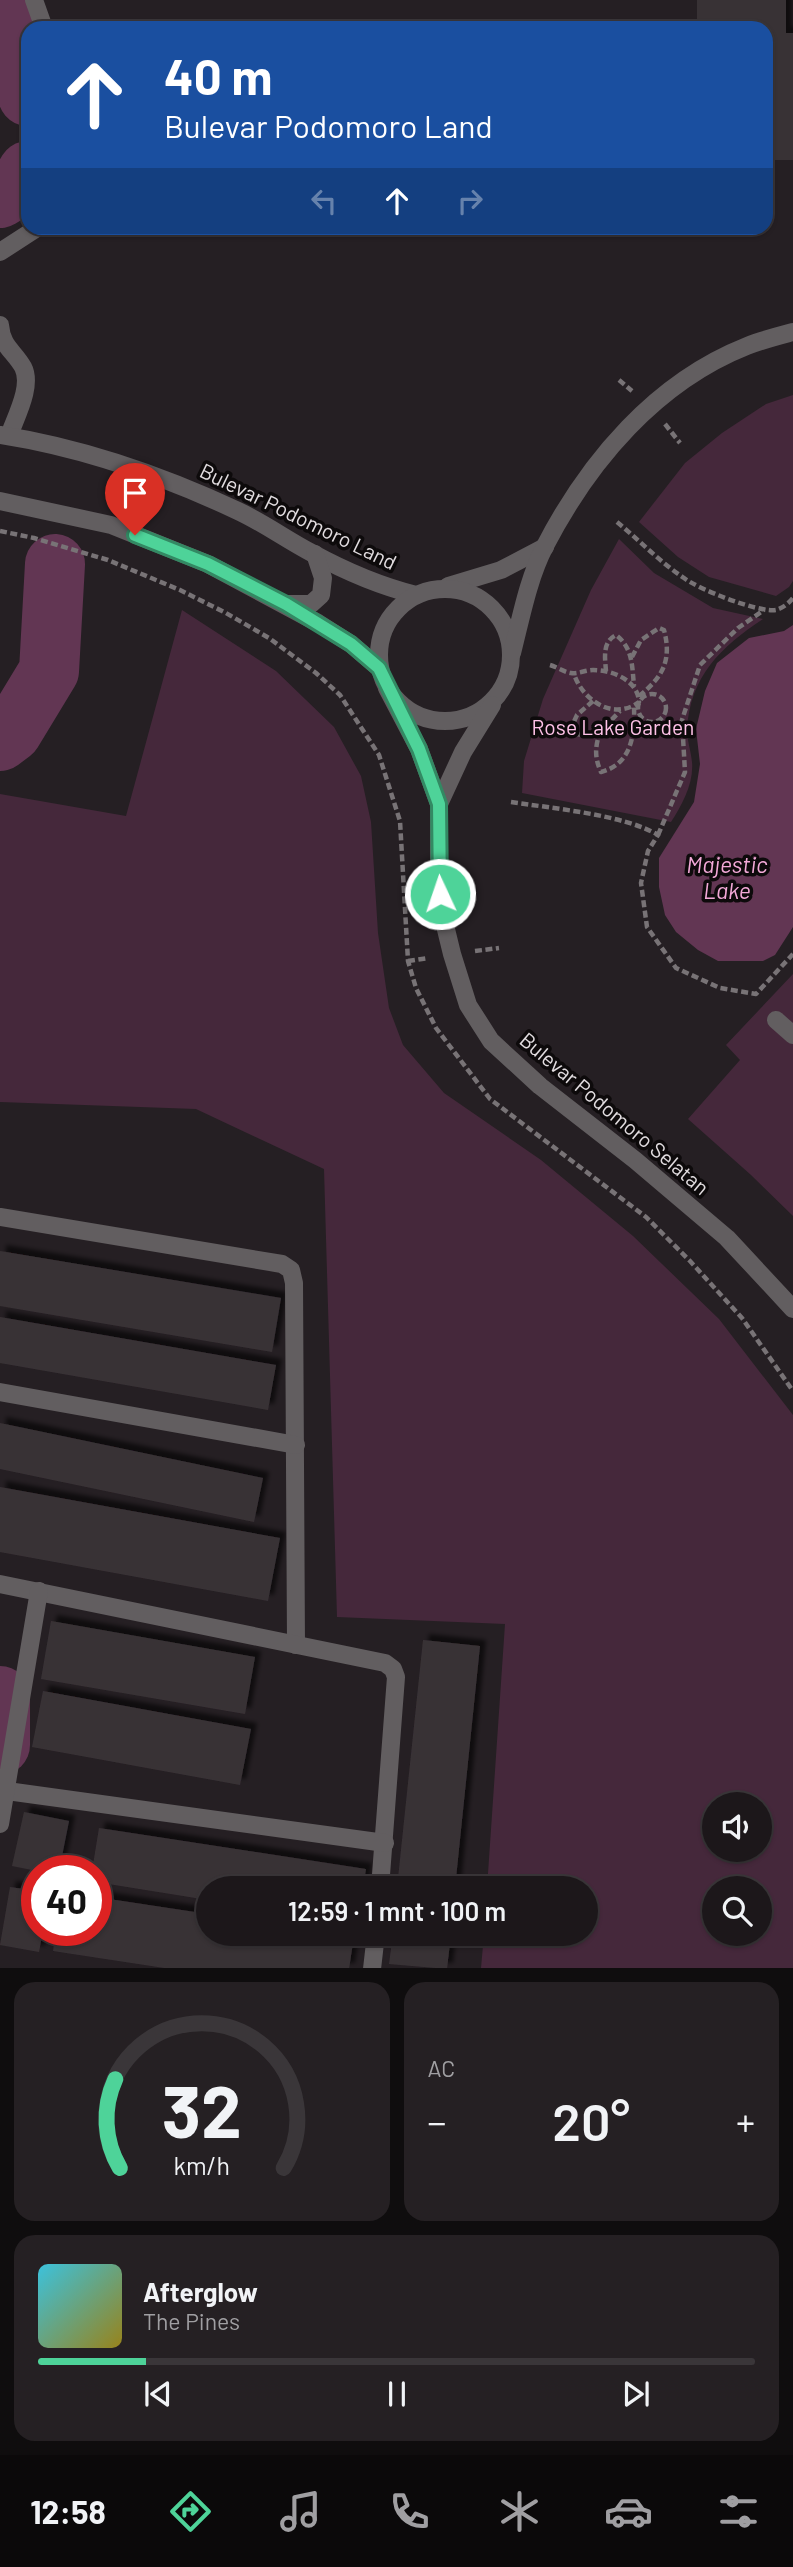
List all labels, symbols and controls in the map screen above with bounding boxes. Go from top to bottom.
text: 40 m [164,46,272,105]
icon: ahead [49,49,140,140]
text: Bulevar Podomoro Land [164,106,493,144]
icon: left [305,182,343,220]
icon: ahead [378,182,416,220]
icon: right [451,182,489,220]
street label: Bulevar Podomoro Land [196,457,401,574]
pin [105,463,165,535]
icon: arrive [116,474,154,512]
park label: Rose Lake Garden [532,714,694,739]
water label: Majestic Lake [686,850,768,904]
position arrow [403,857,477,931]
street label: Bulevar Podomoro Selatan [515,1026,715,1199]
map controls [702,1792,772,1946]
button: sound [702,1792,772,1862]
speed limit sign: 40 [21,1855,112,1946]
button: search [702,1876,772,1946]
text: 12:59 · 1 mnt · 100 m [288,1895,506,1926]
text: AC [428,2054,455,2082]
text: 32 [162,2065,242,2153]
text: 20° [552,2089,630,2151]
text: − [428,2098,447,2144]
text: + [736,2098,755,2144]
text: km/h [173,2149,230,2179]
text: Afterglow [143,2276,258,2307]
text: The Pines [143,2307,240,2335]
icon: previous [139,2375,177,2413]
icon: pause [378,2375,416,2413]
icon: next [617,2375,655,2413]
icon: directions [166,2487,215,2536]
icon: music [276,2487,325,2536]
icon: phone [385,2487,434,2536]
icon: climate [495,2487,544,2536]
icon: car [604,2487,653,2536]
icon: filters [714,2487,763,2536]
text: 12:58 [30,2492,106,2530]

